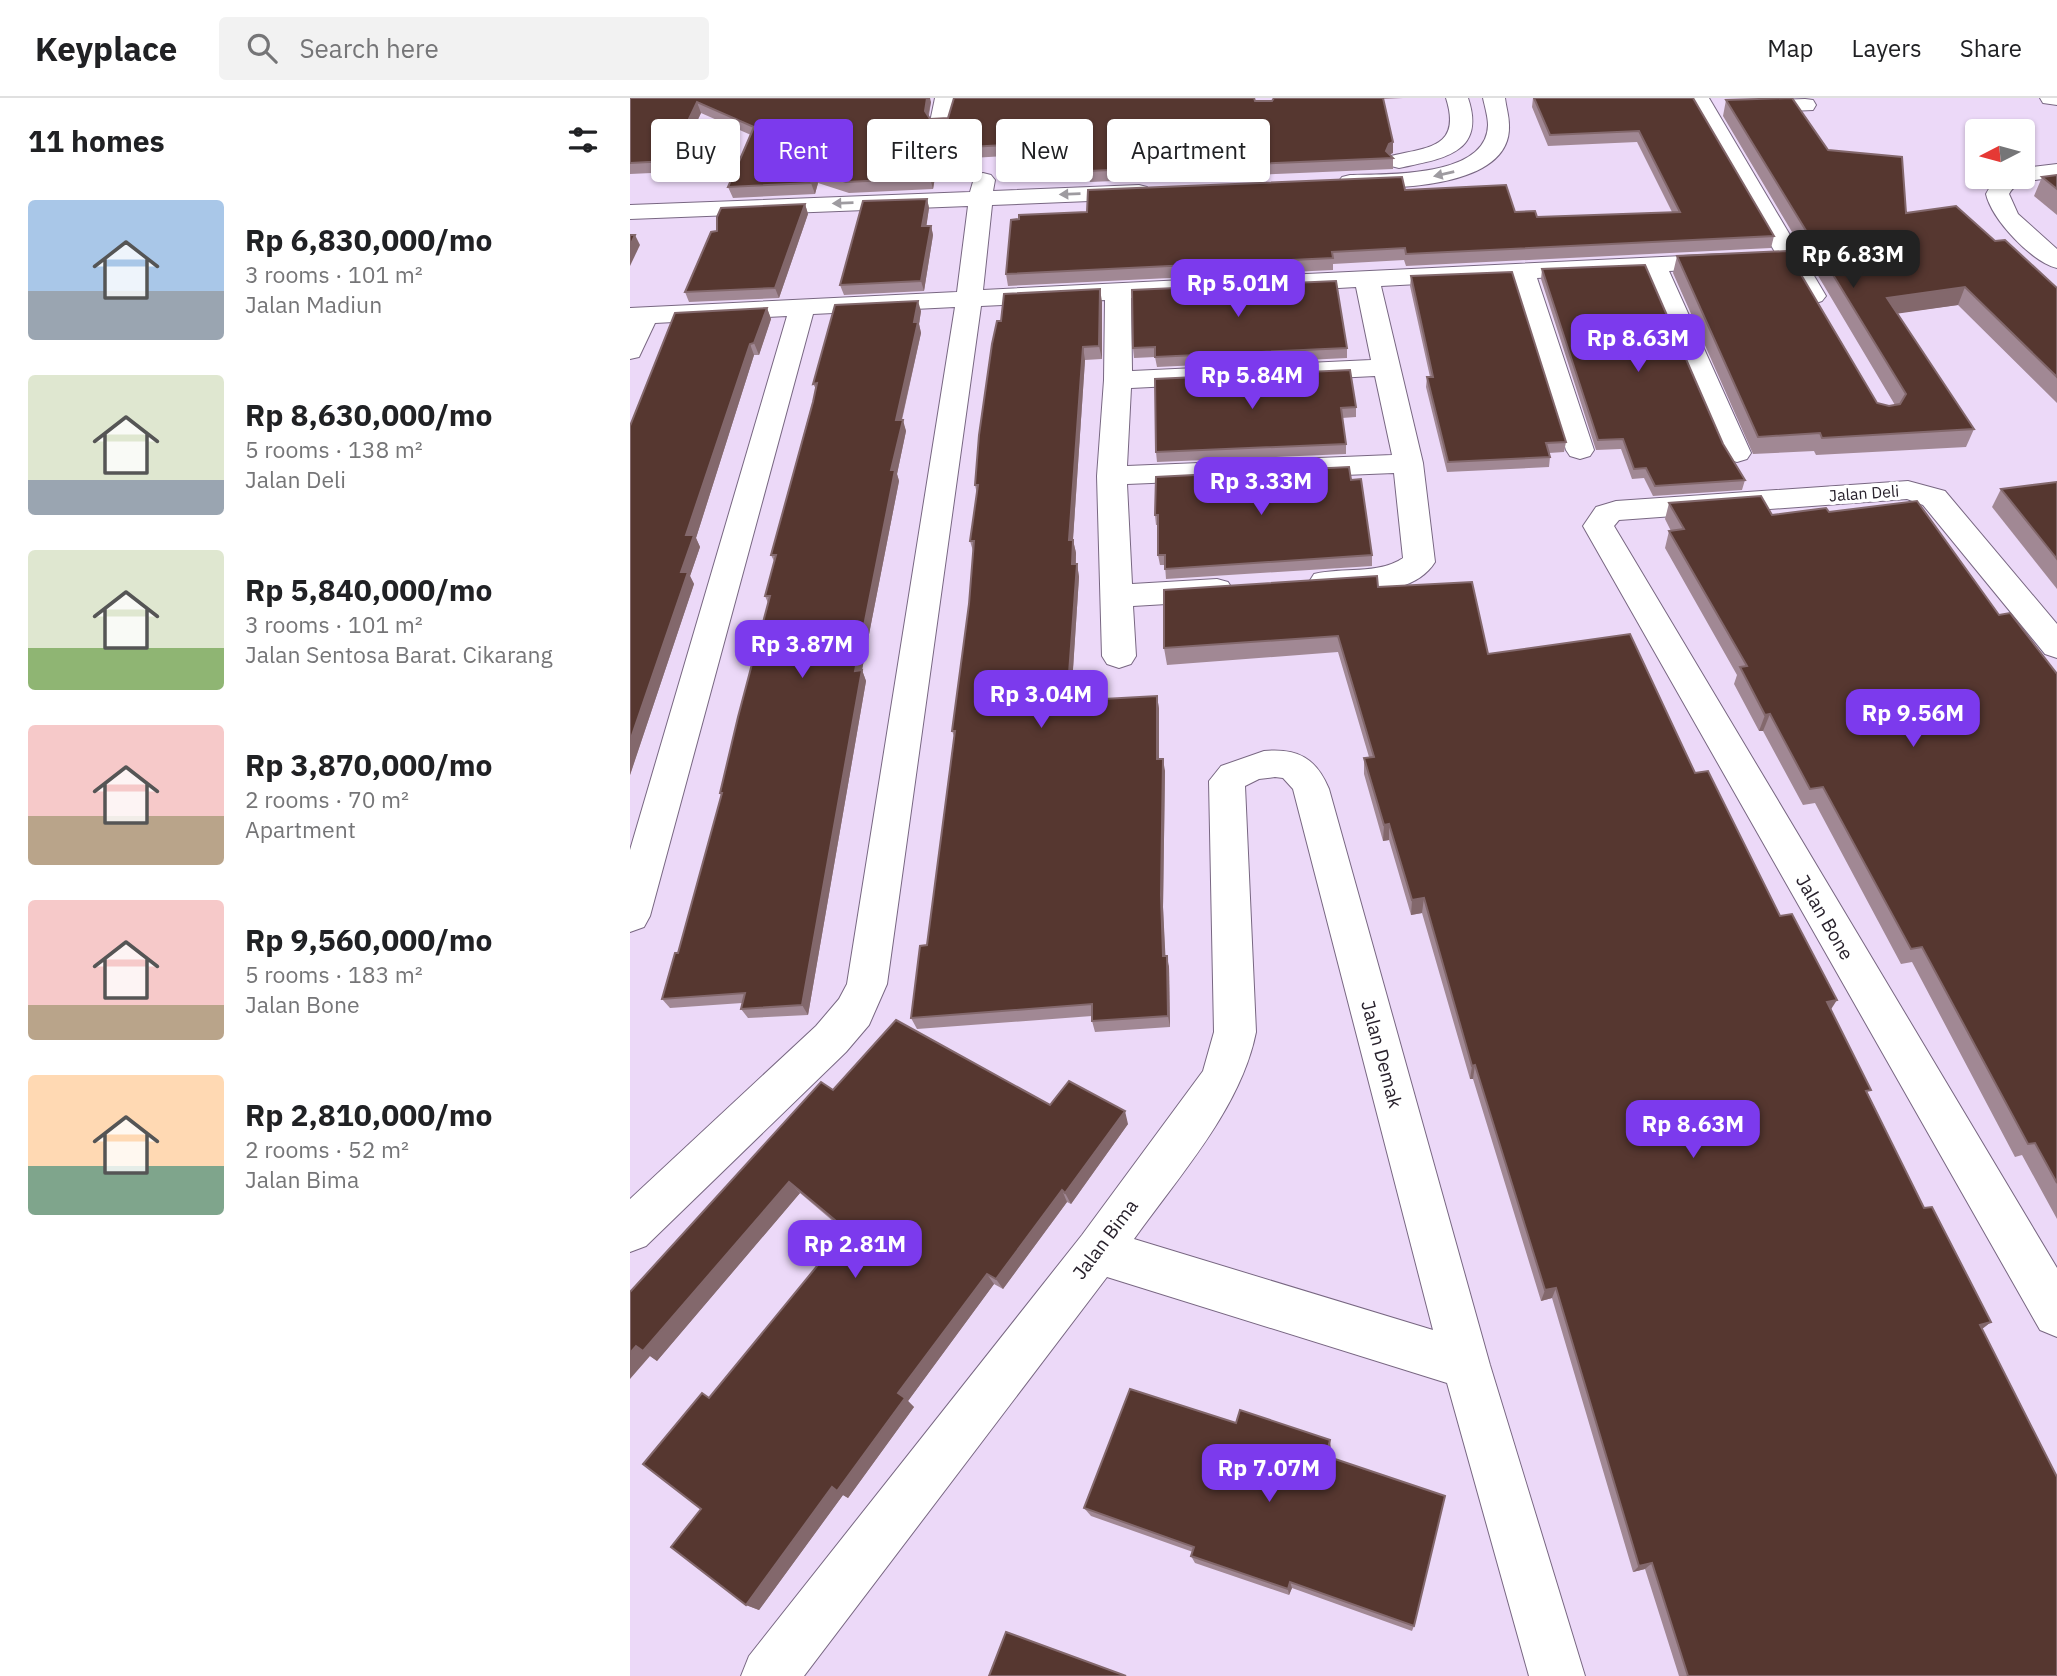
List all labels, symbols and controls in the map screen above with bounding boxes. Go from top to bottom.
search box [219,17,709,80]
text: Keyplace [35,27,177,70]
icon: search [243,29,281,67]
text: Search here [299,31,439,65]
text: Map [1767,32,1814,64]
text: Layers [1852,32,1922,64]
text: Share [1960,32,2022,64]
chip: Buy [651,119,740,182]
chip: Rent [754,119,853,182]
chip: Filters [867,119,982,182]
chip: New [996,119,1093,182]
chip: Apartment [1107,119,1270,182]
north arrow [1965,119,2035,189]
map controls [1965,119,2035,189]
text: 11 homes [28,121,165,160]
icon: filters [564,121,602,159]
one-way arrow [1433,169,1455,180]
one-way arrow [1059,189,1081,200]
one-way arrow [832,198,854,209]
text: Rp 6,830,000/mo [245,220,492,259]
icon: home [84,228,168,312]
pin: Rp 6.83M [1781,230,1925,290]
text: Rp 6.83M [1802,238,1904,268]
text: 3 rooms · 101 m² [245,259,423,289]
pin: Rp 5.01M [1166,260,1310,319]
text: Rp 5.01M [1187,267,1289,297]
text: Jalan Madiun [245,289,382,319]
pin: Rp 8.63M [1566,314,1710,374]
text: Rp 8.63M [1587,322,1689,352]
pin: Rp 5.84M [1180,352,1324,411]
text: Rp 5.84M [1201,359,1303,389]
text: Rp 8,630,000/mo [245,395,492,434]
icon: home [84,403,168,487]
text: 5 rooms · 138 m² [245,434,423,464]
pin: Rp 3.33M [1189,458,1333,517]
text: Jalan Deli [245,464,346,494]
text: Rp 3.33M [1210,465,1312,495]
street label: Jalan Deli [1828,481,1900,505]
text: Rp 5,840,000/mo [245,570,492,609]
icon: home [84,578,168,662]
text: 3 rooms · 101 m² [245,609,423,639]
pin: Rp 3.87M [730,620,874,680]
text: Rp 3.87M [751,628,853,658]
text: Jalan Sentosa Barat. Cikarang [245,639,553,669]
pin: Rp 3.04M [969,670,1113,730]
text: Rp 3.04M [990,678,1092,708]
pin: Rp 9.56M [1841,690,1985,749]
text: Rp 9.56M [1862,697,1964,727]
text: Rp 3,870,000/mo [245,745,492,784]
icon: home [84,753,168,837]
text: 2 rooms · 70 m² [245,784,409,814]
text: Apartment [245,814,356,844]
street label: Jalan Bone [1791,870,1859,964]
text: Rp 9,560,000/mo [245,920,492,959]
icon: home [84,928,168,1012]
text: 5 rooms · 183 m² [245,959,423,989]
text: Jalan Bone [245,989,360,1019]
street label: Jalan Demak [1356,998,1408,1110]
text: Rp 2,810,000/mo [245,1095,492,1134]
pin: Rp 8.63M [1621,1100,1765,1160]
icon: home [84,1103,168,1187]
text: Rp 8.63M [1642,1108,1744,1138]
text: 2 rooms · 52 m² [245,1134,409,1164]
text: Jalan Bima [245,1164,359,1194]
street label: Jalan Bima [1067,1194,1143,1284]
pin: Rp 2.81M [783,1220,927,1280]
text: Rp 2.81M [804,1228,906,1258]
pin: Rp 7.07M [1197,1444,1341,1504]
text: Rp 7.07M [1218,1452,1320,1482]

